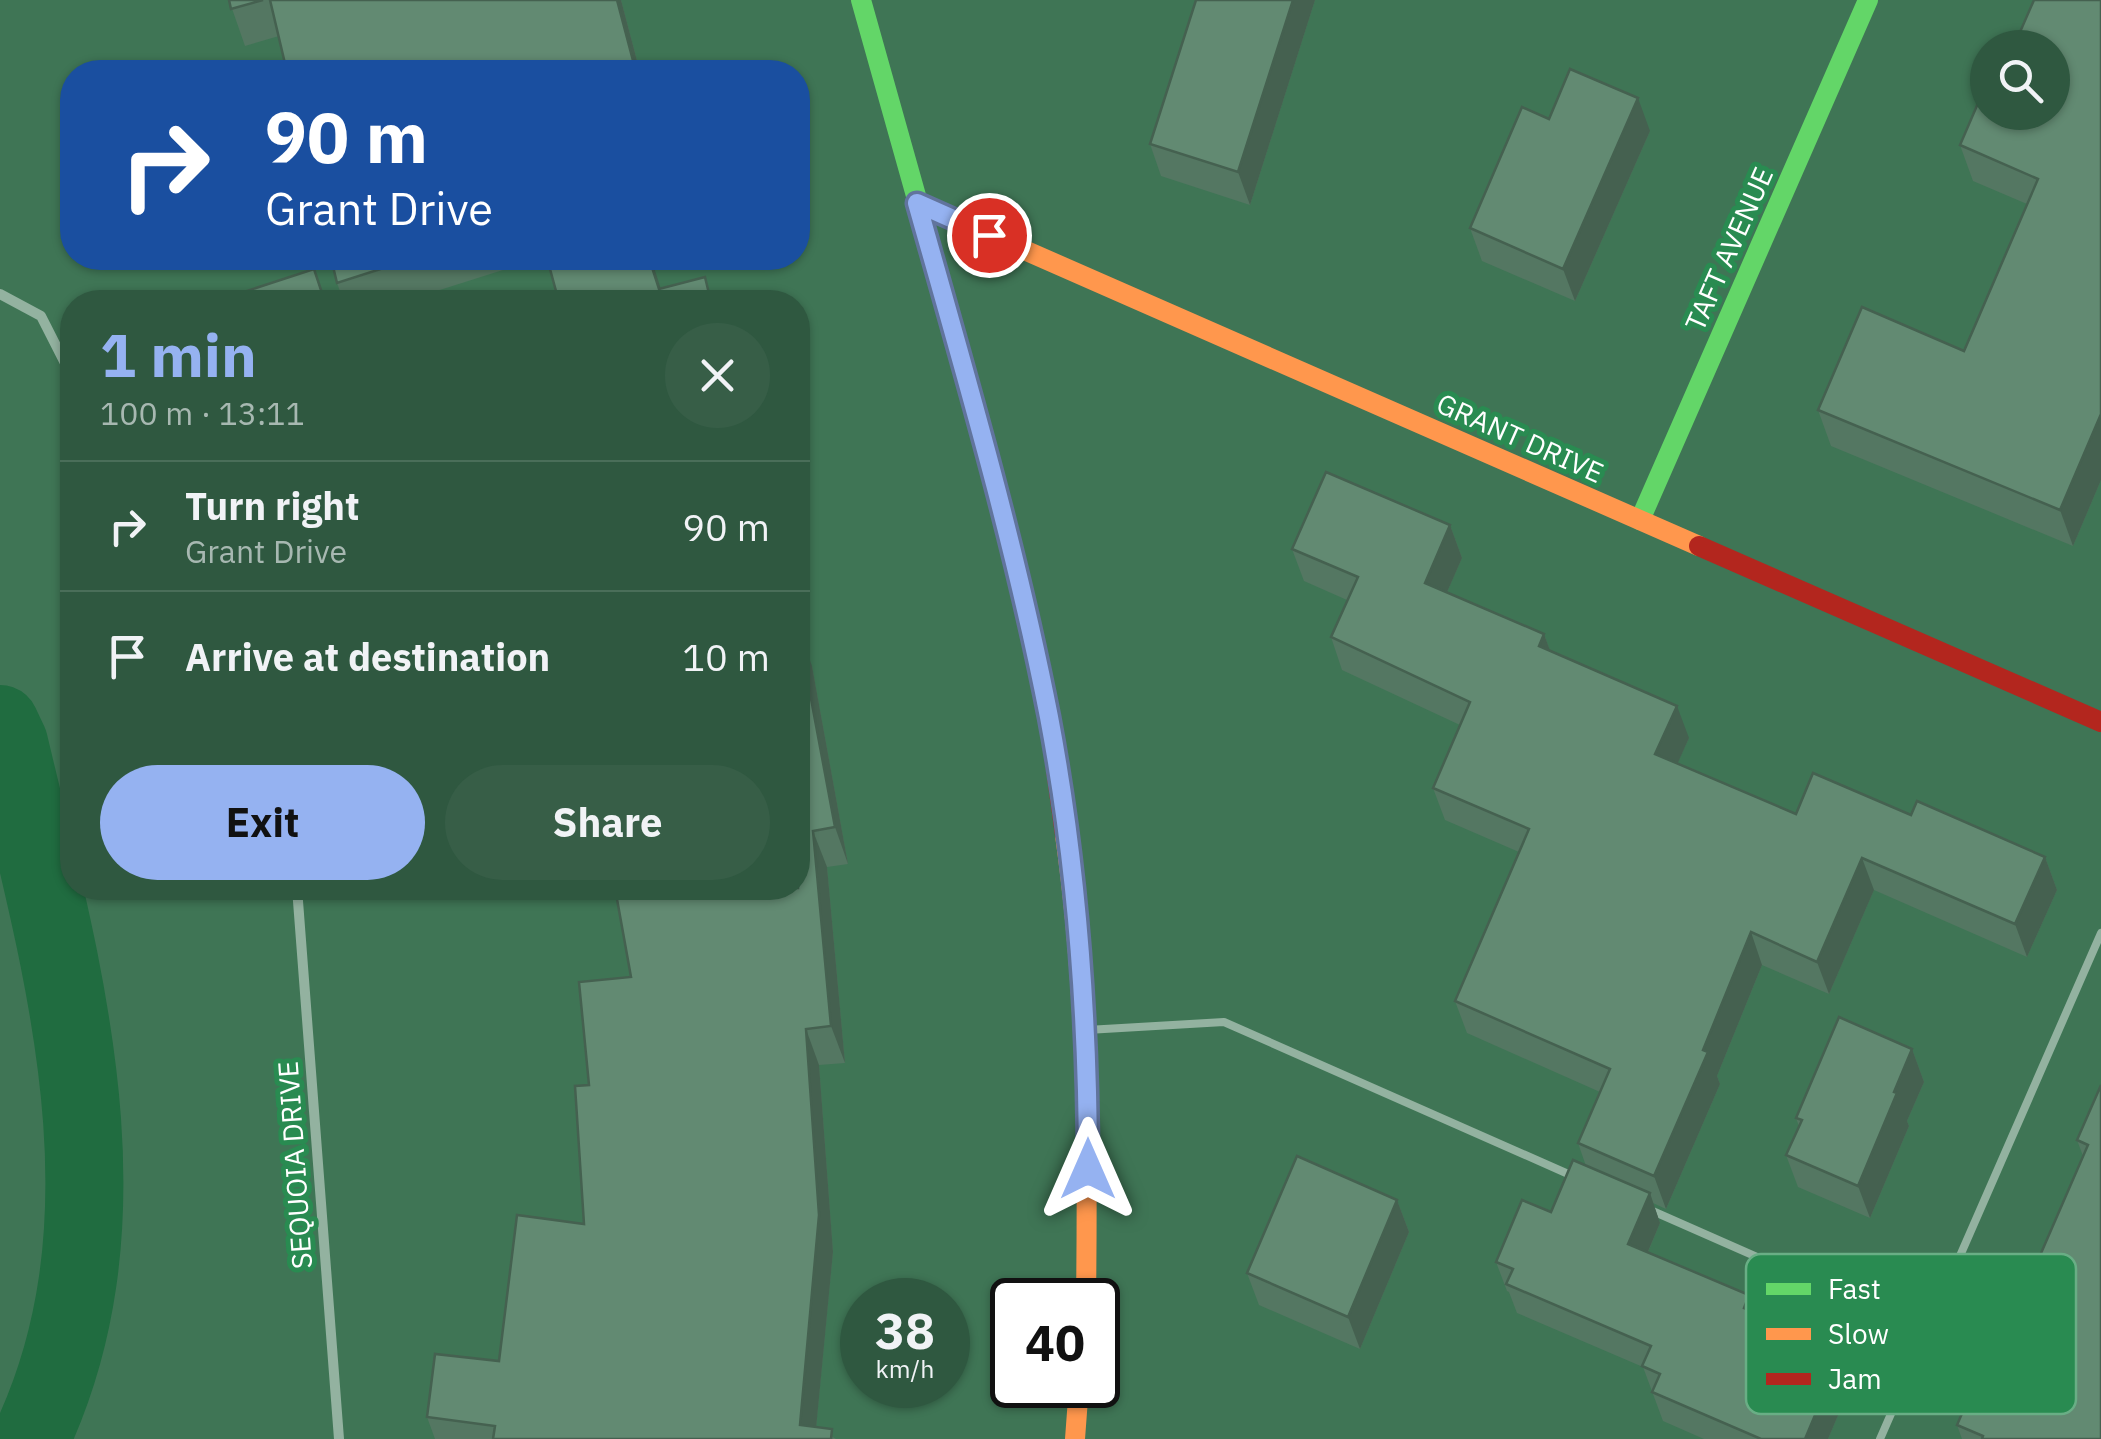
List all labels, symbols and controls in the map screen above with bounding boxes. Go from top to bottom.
map controls [1970,30,2070,130]
button: search [1970,30,2070,130]
text: 90 m [265,91,428,182]
icon: right [100,100,230,230]
street label: TAFT AVENUE [1676,161,1781,337]
text: Grant Drive [265,179,493,237]
pin [947,193,1032,278]
icon: arrive [962,208,1017,263]
text: 1 min [100,315,257,394]
button: close [665,323,770,428]
street label: GRANT DRIVE [1431,384,1610,491]
text: 100 m · 13:11 [100,392,305,434]
text: Turn right [185,481,360,530]
icon: right [100,499,155,554]
text: 90 m [682,502,770,551]
text: Grant Drive [185,530,347,572]
icon: arrive [100,629,155,684]
text: Arrive at destination [185,632,550,681]
text: 10 m [682,632,770,681]
button: Exit [100,765,425,880]
button: Share [445,765,770,880]
street label: SEQUOIA DRIVE [269,1060,320,1270]
position arrow [1036,1117,1140,1221]
legend [1746,1254,2076,1414]
text: Fast [1828,1270,1881,1307]
speed limit sign: 40 [990,1278,1120,1408]
text: 38 [875,1298,935,1363]
text: Slow [1828,1315,1889,1352]
text: km/h [876,1352,934,1385]
text: Jam [1828,1360,1882,1397]

